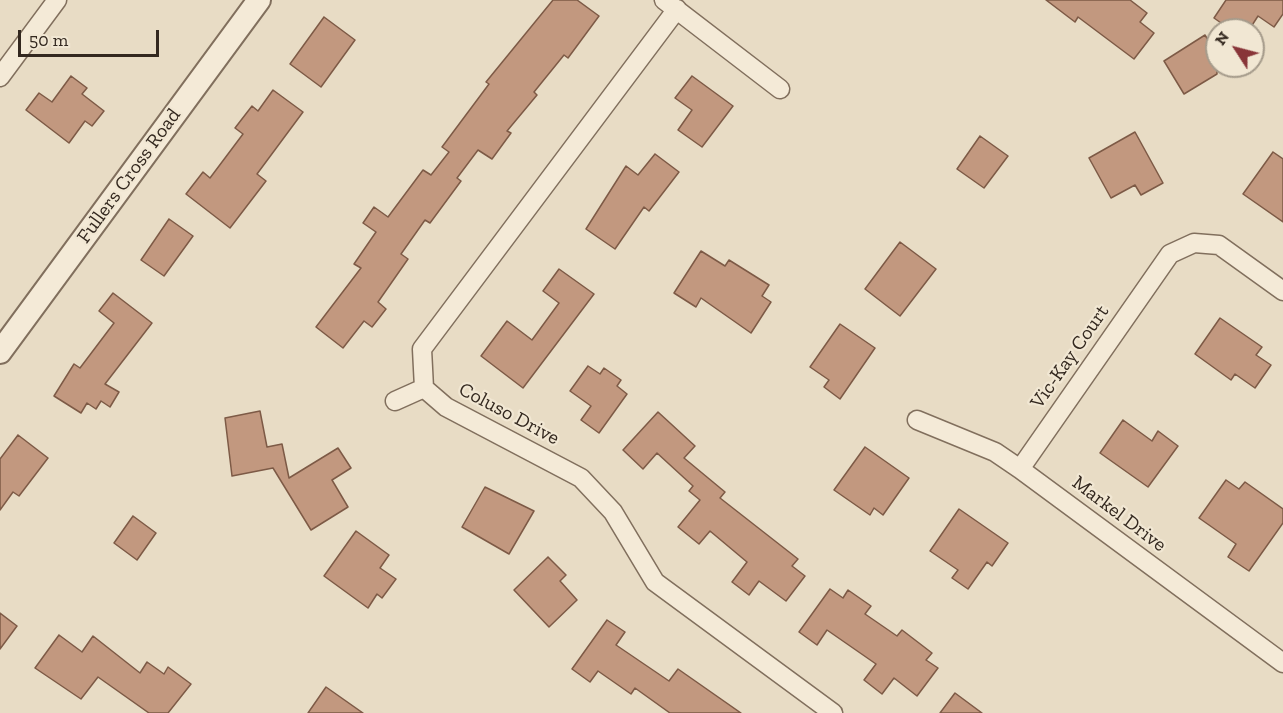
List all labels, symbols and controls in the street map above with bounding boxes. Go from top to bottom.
scale bar [21,18,162,56]
north arrow [1205,18,1265,78]
text: N [1210,28,1233,49]
text: 50 m [29,29,68,51]
street label: Fullers Cross Road [72,104,186,248]
street label: Vic-Kay Court [1025,301,1115,413]
street label: Coluso Drive [455,377,563,451]
street label: Markel Drive [1067,471,1171,557]

